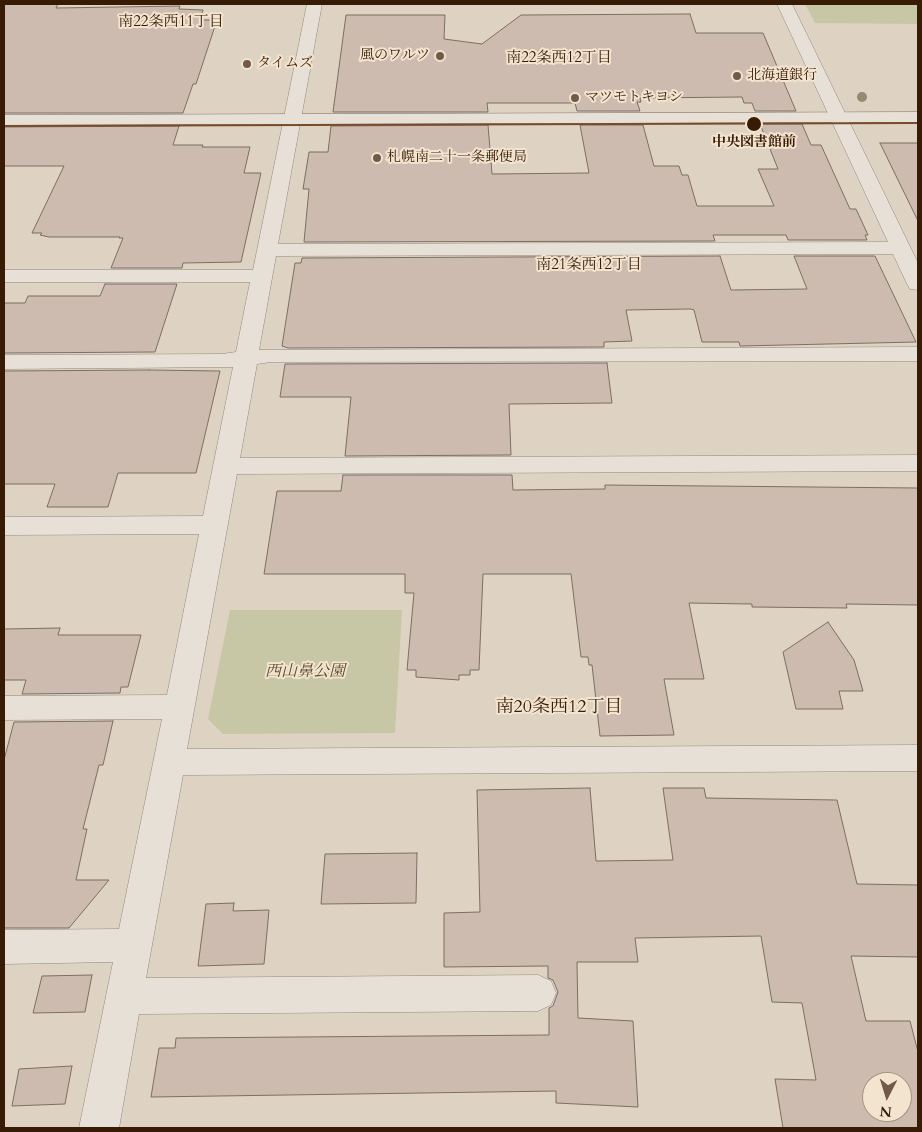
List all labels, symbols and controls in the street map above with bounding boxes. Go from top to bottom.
district label: 南22条西11丁目 [118,14,224,32]
place label: 風のワルツ [360,48,430,64]
marker: 風のワルツ [434,50,446,62]
district label: 南22条西12丁目 [506,50,612,68]
place label: タイムズ [257,56,313,72]
marker: タイムズ [241,58,253,70]
place label: 北海道銀行 [747,68,817,84]
marker: 北海道銀行 [731,70,743,82]
place label: マツモトキヨシ [585,90,683,106]
marker: マツモトキヨシ [569,92,581,104]
marker: 中央図書館前 [745,115,763,133]
place label: 中央図書館前 [712,135,796,151]
place label: 札幌南二十一条郵便局 [387,150,527,166]
marker: 札幌南二十一条郵便局 [371,152,383,164]
district label: 南21条西12丁目 [536,257,642,275]
park label: 西山鼻公園 [265,662,345,682]
district label: 南20条西12丁目 [496,697,622,719]
north arrow [862,1072,912,1122]
text: N [879,1101,893,1121]

